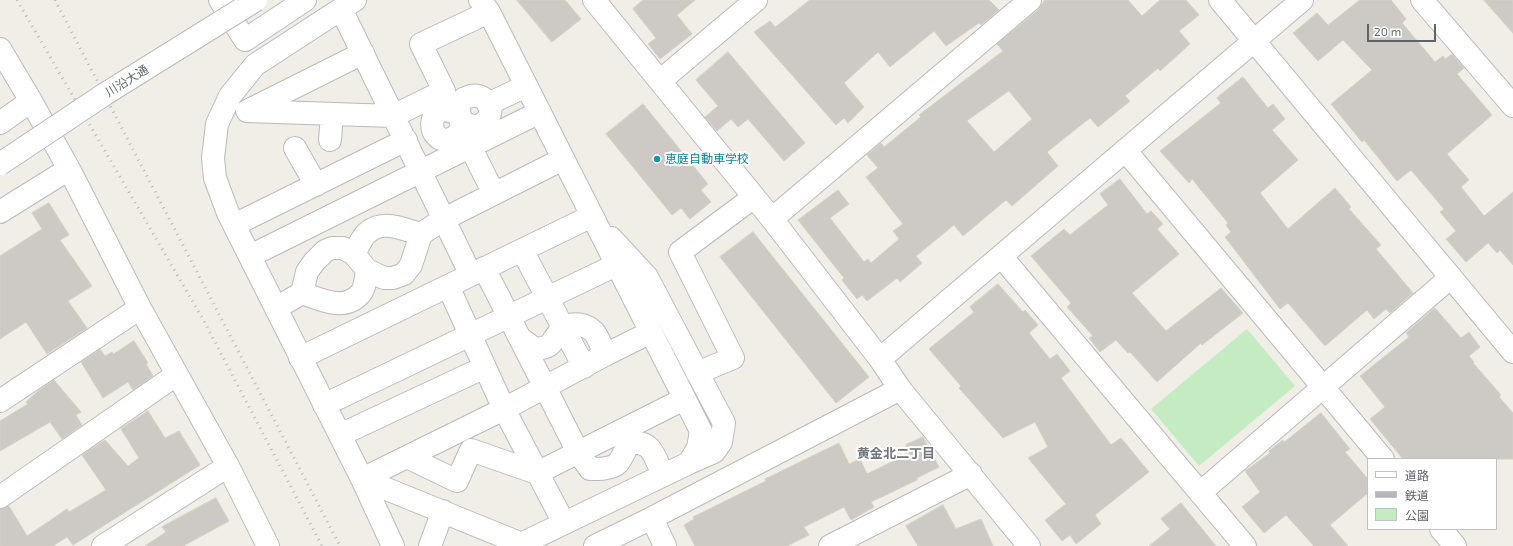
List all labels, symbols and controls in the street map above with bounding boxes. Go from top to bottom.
scale bar [1369,16,1438,42]
text: 20 m [1374,24,1401,38]
street label: 川沿大通 [103,62,151,100]
place label: 恵庭自動車学校 [665,152,749,166]
marker: 恵庭自動車学校 [652,154,662,164]
district label: 黄金北二丁目 [857,446,935,462]
legend [1367,458,1497,530]
text: 道路 [1405,468,1429,482]
text: 鉄道 [1405,488,1429,502]
text: 公園 [1405,508,1429,522]

